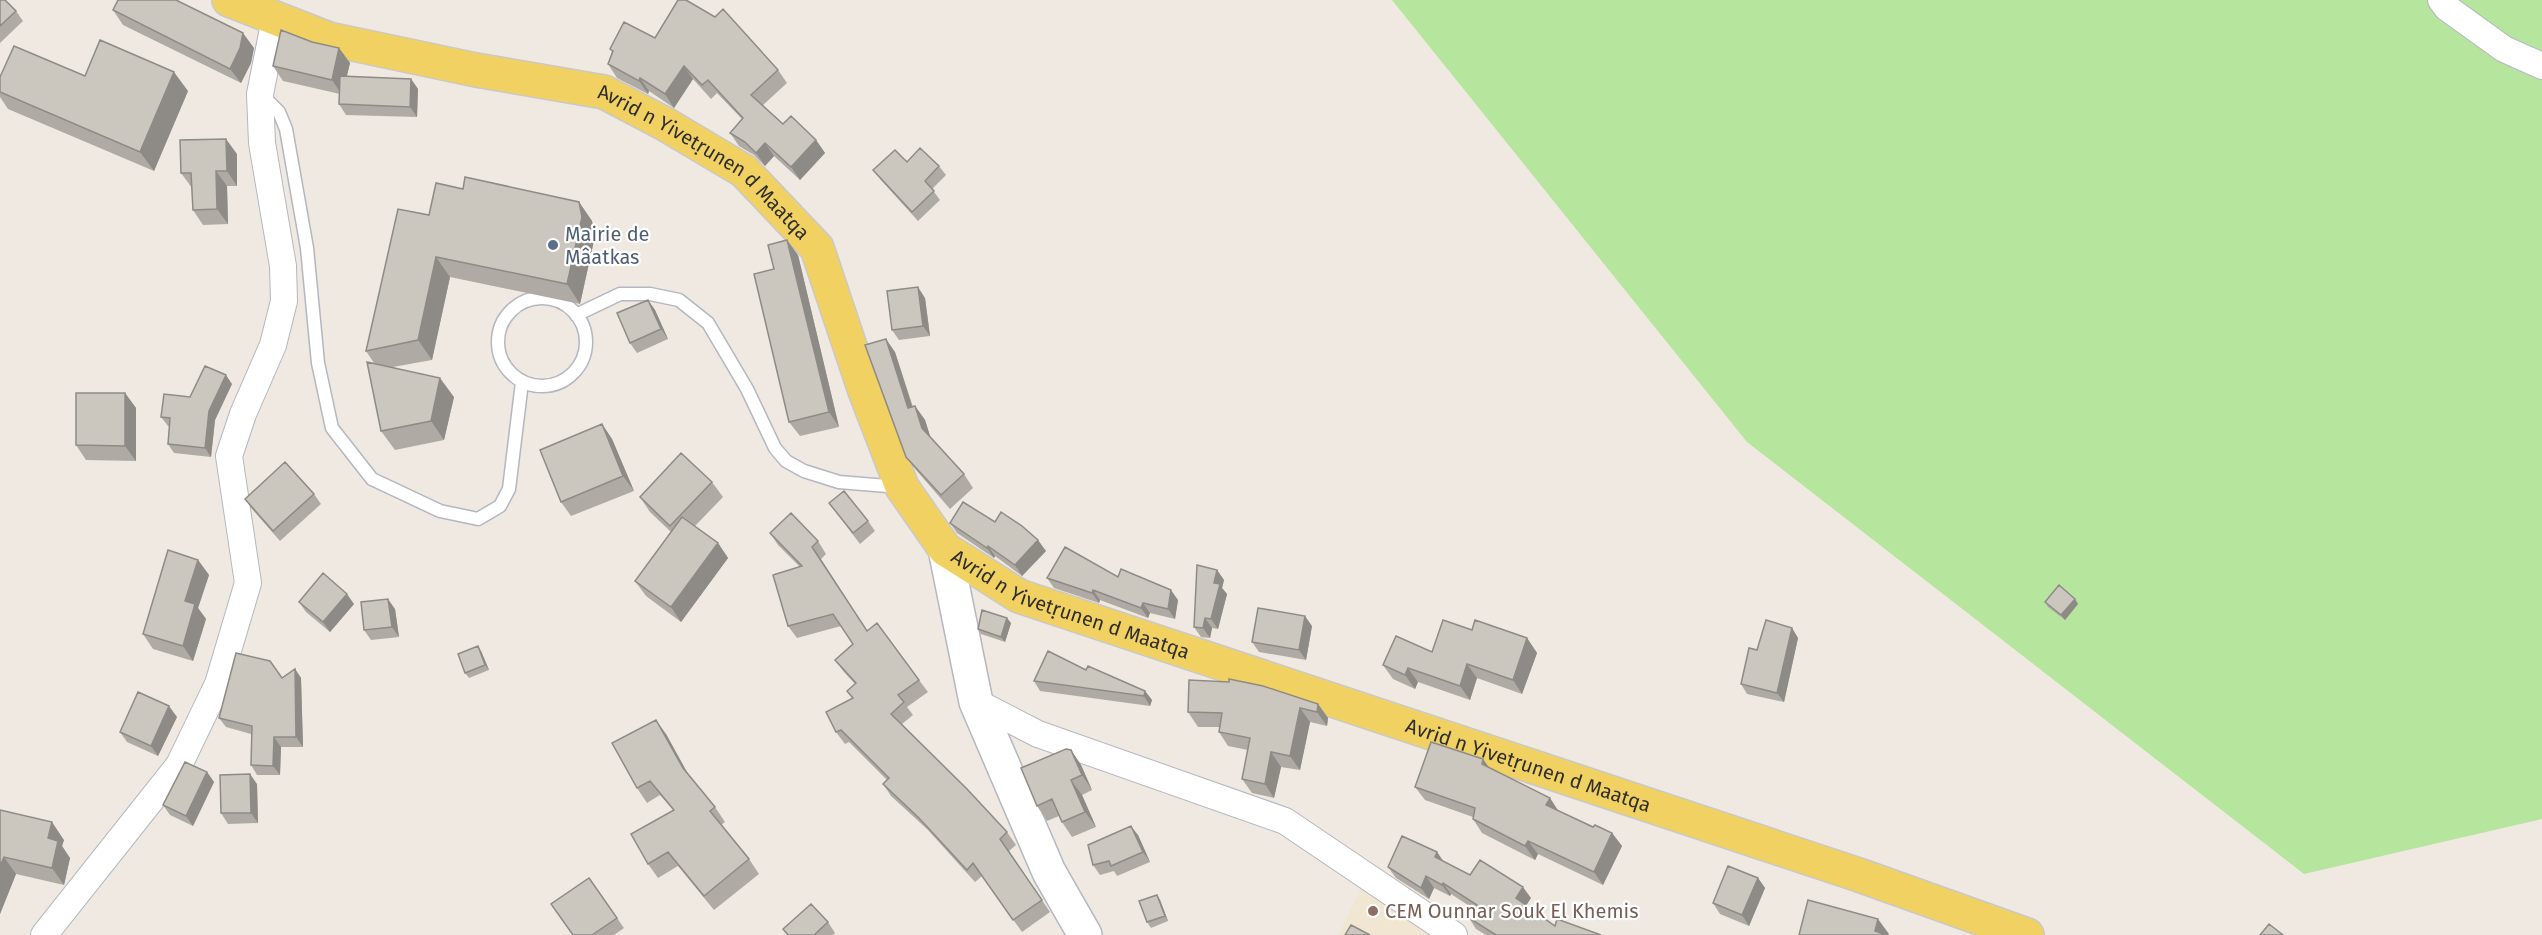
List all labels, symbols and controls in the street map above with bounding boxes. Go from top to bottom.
street label: Avrid n Yivetṛunen d Maatqa [596,79,815,245]
place label: Mairie de Mâatkas [565,222,650,269]
marker: Mairie de Mâatkas [546,238,560,252]
street label: Avrid n Yivetṛunen d Maatqa [947,544,1193,664]
street label: Avrid n Yivetṛunen d Maatqa [1403,713,1654,817]
place label: CEM Ounnar Souk El Khemis [1385,899,1639,923]
marker: CEM Ounnar Souk El Khemis [1366,904,1380,918]

